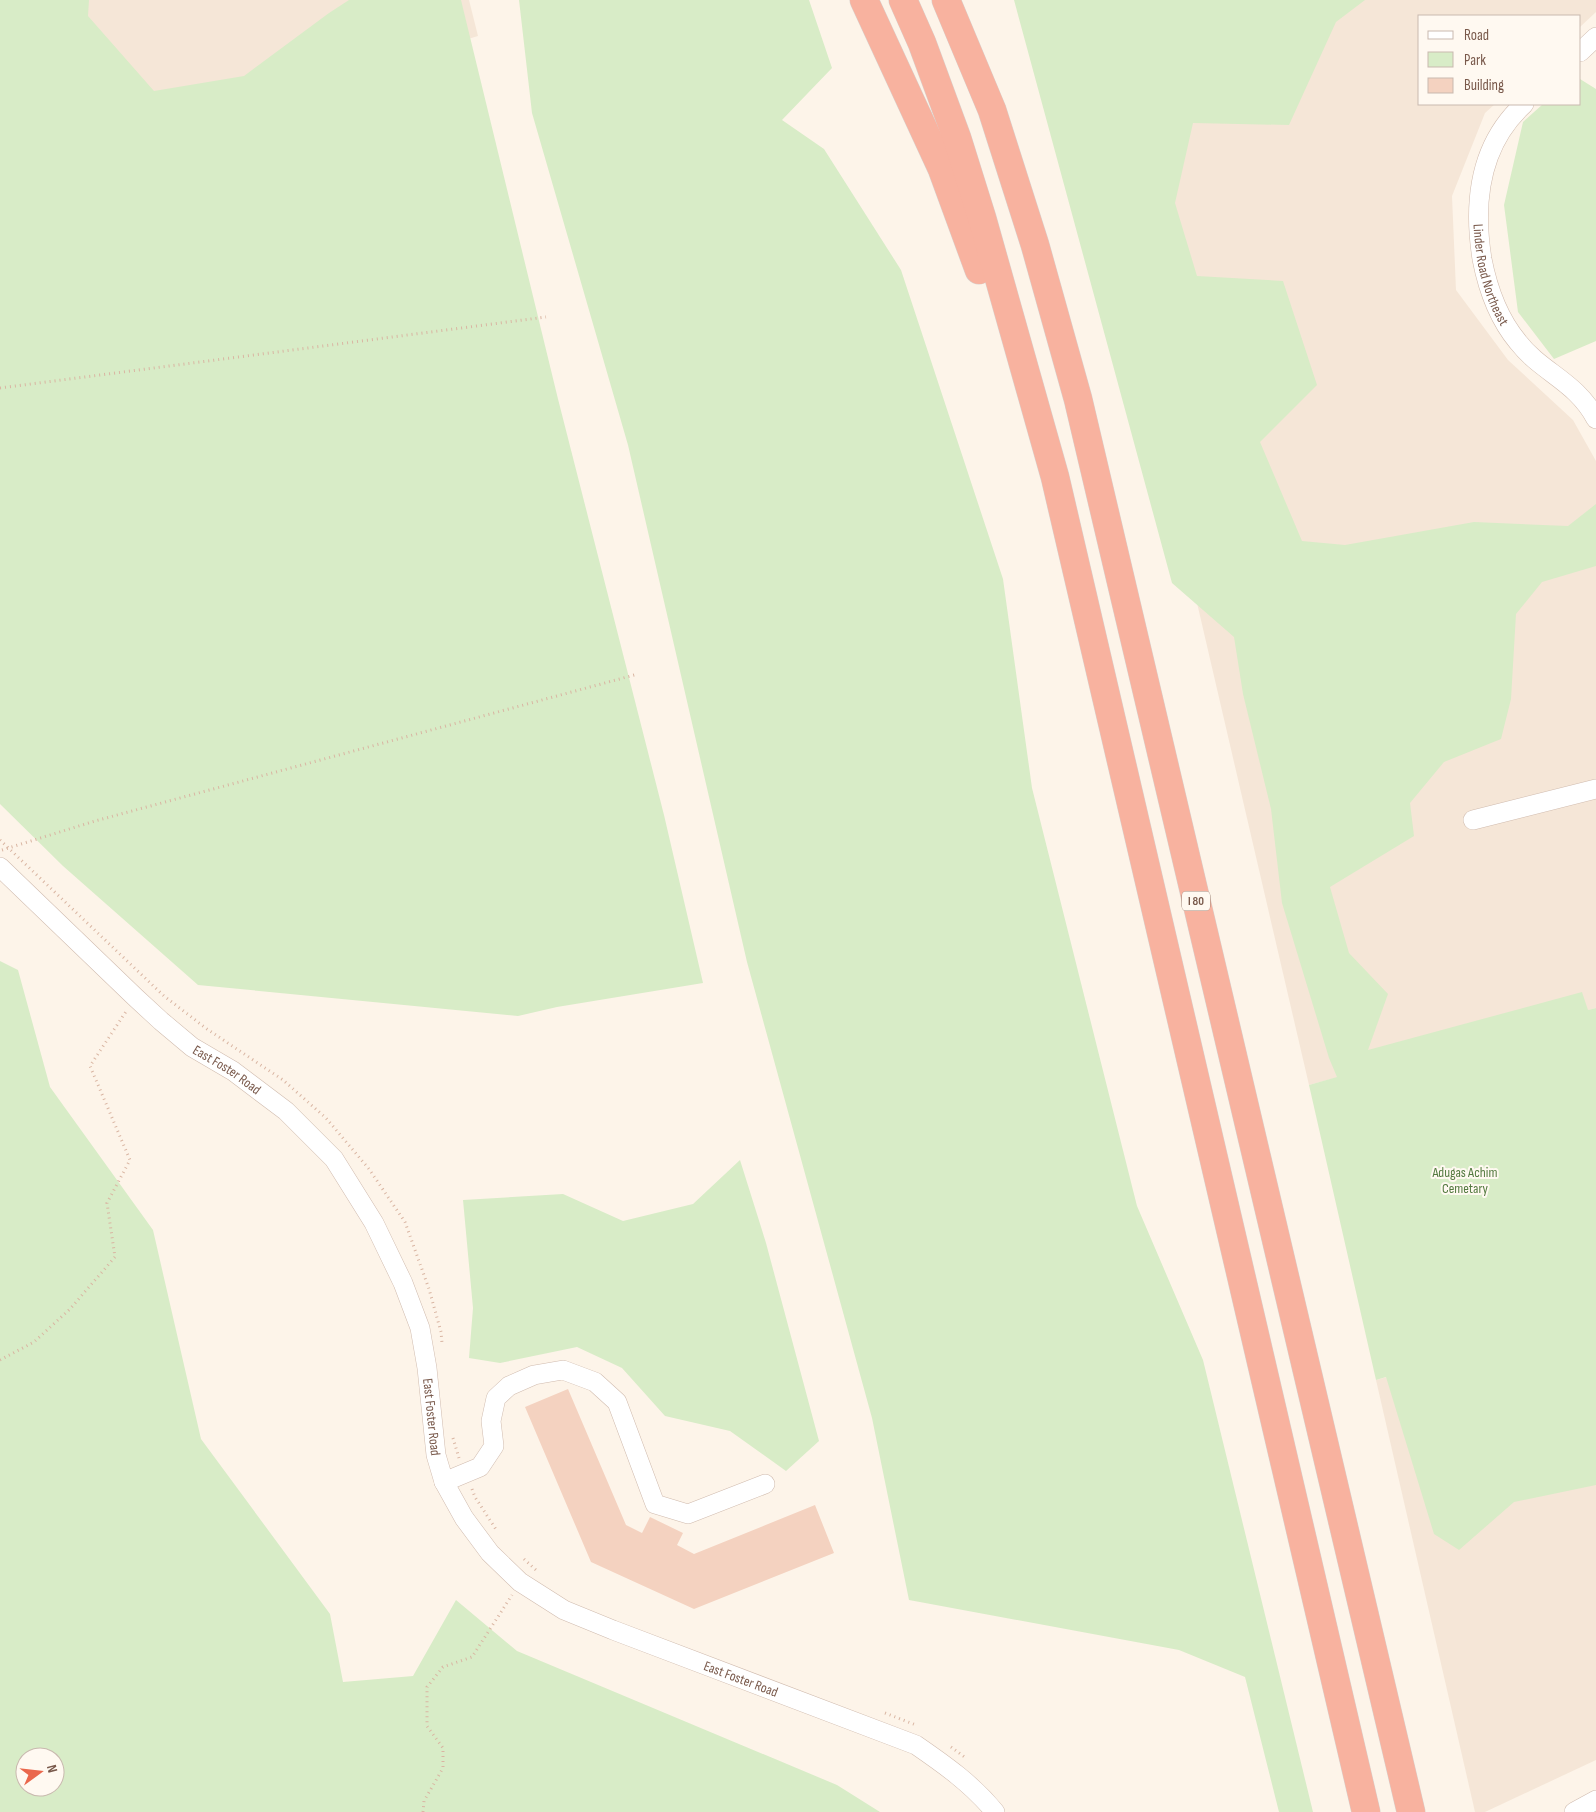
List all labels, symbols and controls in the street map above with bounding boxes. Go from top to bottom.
legend [1418,15,1581,105]
text: Road [1464,26,1489,45]
text: Park [1464,51,1486,70]
text: Building [1464,76,1504,95]
street label: Linder Road Northeast [1470,224,1513,329]
road number: I 80 [1182,891,1210,910]
street label: East Foster Road [190,1041,265,1098]
park label: Adugas Achim Cemetary [1432,1164,1497,1197]
street label: East Foster Road [420,1377,445,1457]
street label: East Foster Road [702,1657,781,1700]
north arrow [15,1747,65,1797]
text: N [43,1763,61,1775]

